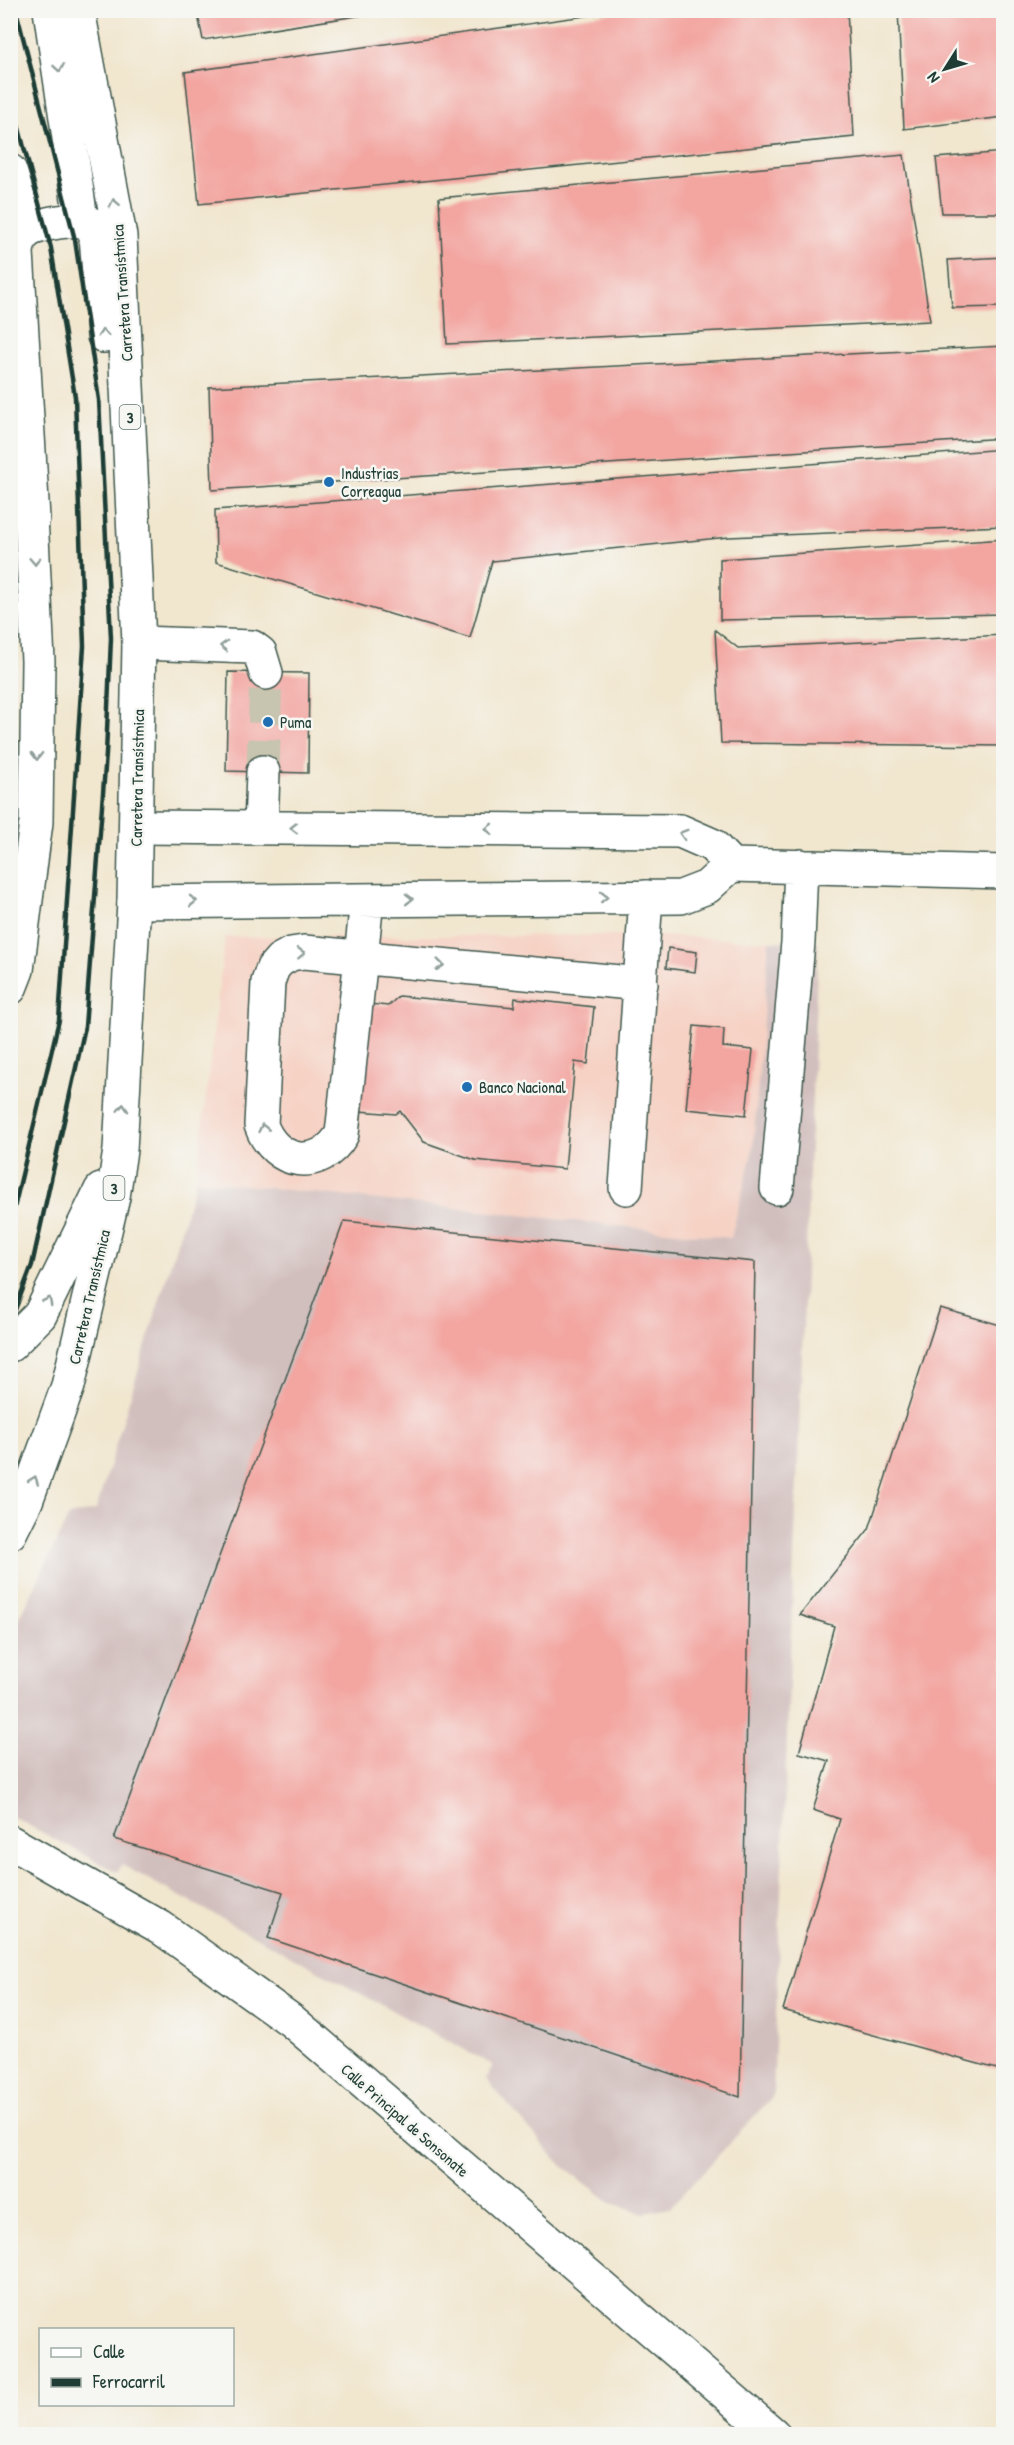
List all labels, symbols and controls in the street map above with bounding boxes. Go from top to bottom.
north arrow [915,39,975,99]
one-way arrow [52,64,64,73]
text: N [921,68,944,88]
one-way arrow [108,198,121,208]
street label: Carretera Transístmica [106,224,138,362]
one-way arrow [97,328,110,337]
road number: 3 [120,405,140,429]
place label: Industrias Correagua [341,462,401,502]
marker: Industrias Correagua [322,475,336,489]
one-way arrow [28,556,41,565]
one-way arrow [220,640,229,652]
street label: Carretera Transístmica [125,709,149,847]
place label: Puma [280,711,311,733]
marker: Puma [261,715,275,729]
one-way arrow [31,751,43,760]
one-way arrow [289,822,298,834]
one-way arrow [484,823,493,835]
one-way arrow [678,829,689,841]
one-way arrow [599,891,608,903]
one-way arrow [404,893,413,905]
one-way arrow [188,895,197,907]
one-way arrow [296,947,305,960]
one-way arrow [435,958,444,971]
place label: Banco Nacional [479,1076,566,1098]
marker: Banco Nacional [460,1080,474,1094]
one-way arrow [116,1103,129,1112]
one-way arrow [258,1123,271,1133]
road number: 3 [104,1176,124,1200]
street label: Carretera Transístmica [63,1228,115,1366]
one-way arrow [40,1296,52,1307]
one-way arrow [26,1475,39,1486]
street label: Calle Principal de Sonsonate [336,2058,474,2182]
legend [39,2328,234,2406]
text: Calle [93,2339,125,2364]
text: Ferrocarril [92,2369,165,2394]

